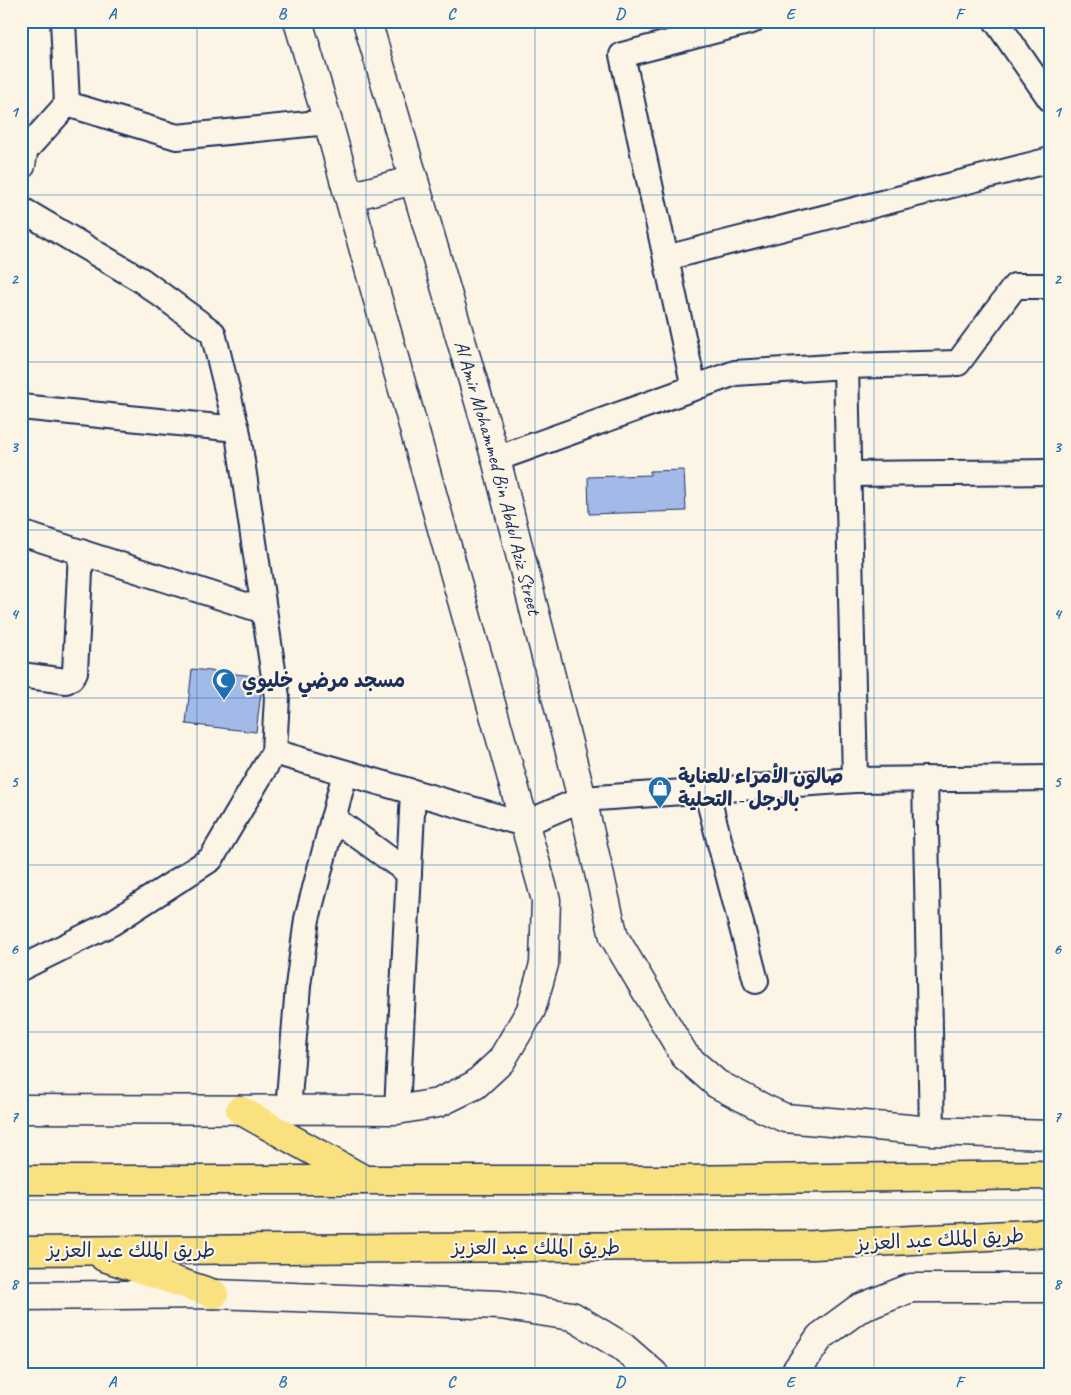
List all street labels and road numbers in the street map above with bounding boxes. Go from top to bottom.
street label: Al Amir Mohammed Bin Abdul Aziz Street [449,338,547,619]
street label: طريق الملك عبد العزيز [853,1223,1025,1256]
street label: طريق الملك عبد العزيز [450,1235,620,1260]
street label: طريق الملك عبد العزيز [45,1238,215,1263]

